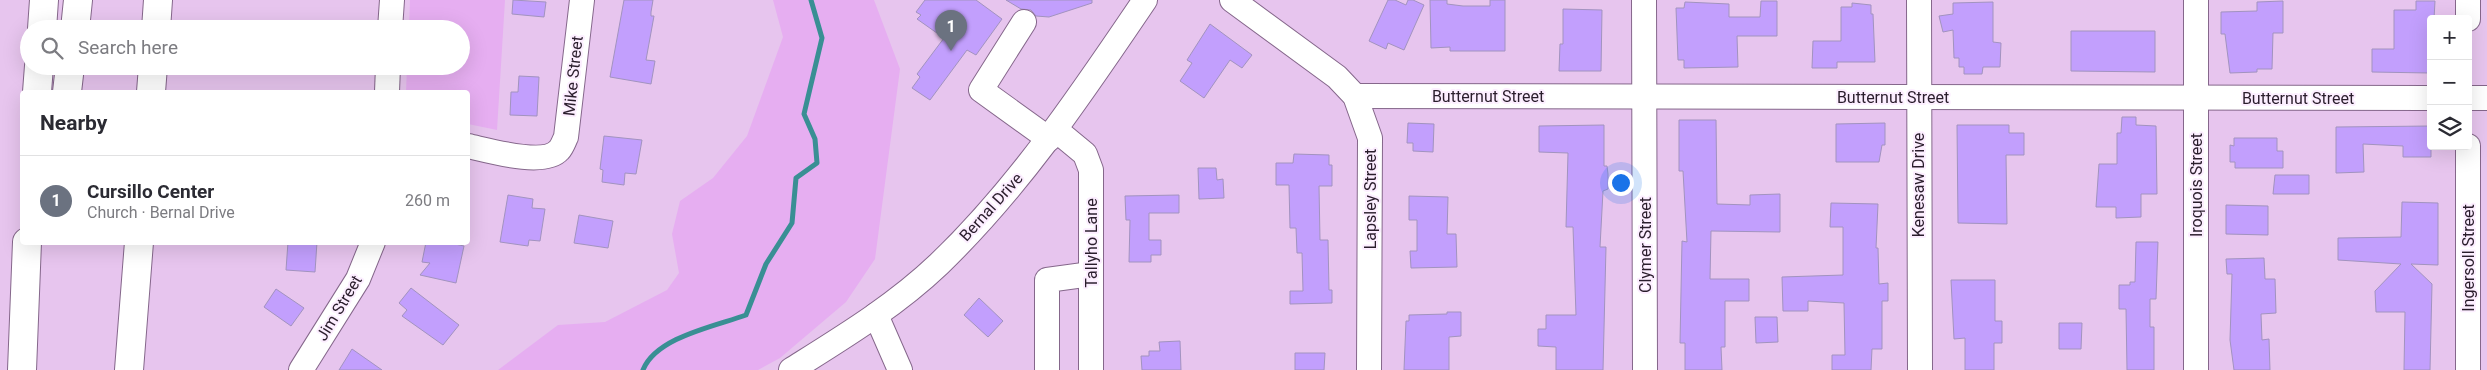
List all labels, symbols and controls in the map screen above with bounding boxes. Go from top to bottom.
pin: 1 [935,10,967,51]
map controls [2427,15,2472,150]
button: + [2427,15,2472,60]
search box [20,20,470,75]
icon: search [38,34,66,62]
street label: Mike Street [559,35,587,117]
text: Search here [78,36,178,59]
button: − [2427,60,2472,105]
street label: Butternut Street [1432,87,1544,106]
street label: Butternut Street [1837,88,1949,107]
street label: Butternut Street [2242,89,2354,108]
button: layers [2427,105,2472,150]
text: Nearby [40,111,107,135]
street label: Kenesaw Drive [1909,133,1928,237]
street label: Iroquois Street [2187,133,2206,237]
street label: Lapsley Street [1361,149,1380,249]
street label: Bernal Drive [955,169,1027,245]
your location [1608,170,1634,196]
text: Cursillo Center [87,180,214,203]
text: 1 [51,191,61,210]
text: 260 m [405,191,450,210]
street label: Clymer Street [1636,197,1655,293]
street label: Tallyho Lane [1082,198,1101,288]
text: Church · Bernal Drive [87,203,235,222]
street label: Ingersoll Street [2459,204,2478,312]
street label: Jim Street [312,272,366,344]

